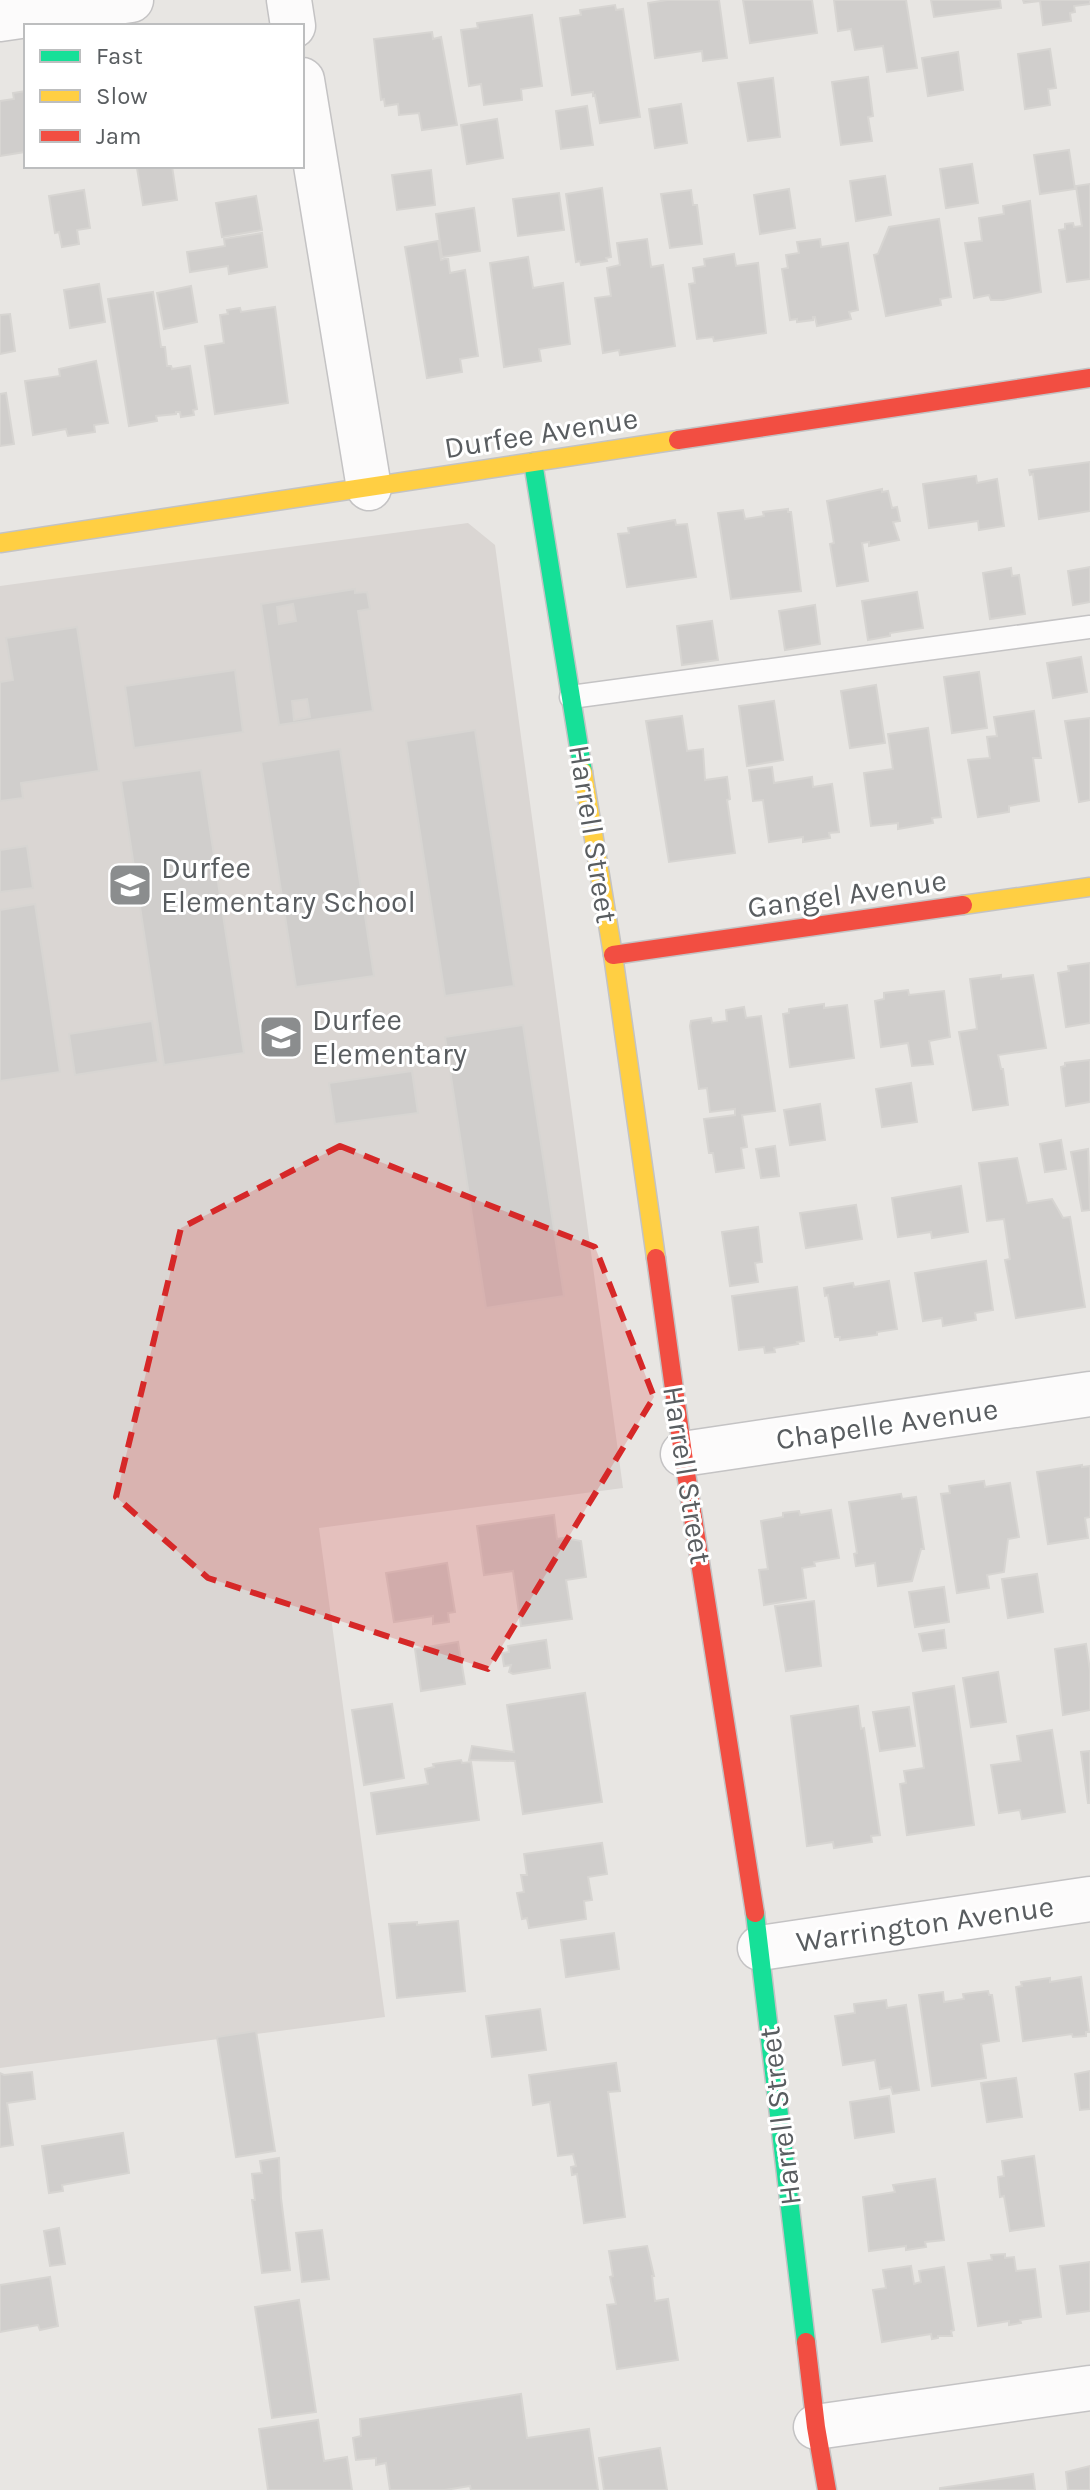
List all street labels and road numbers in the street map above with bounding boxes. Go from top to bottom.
street label: Durfee Avenue [442,400,640,466]
street label: Harrell Street [561,742,625,926]
street label: Gangel Avenue [745,862,949,926]
street label: Harrell Street [655,1383,719,1567]
street label: Chapelle Avenue [774,1391,1000,1457]
street label: Warrington Avenue [794,1888,1056,1960]
street label: Harrell Street [751,2025,809,2207]

